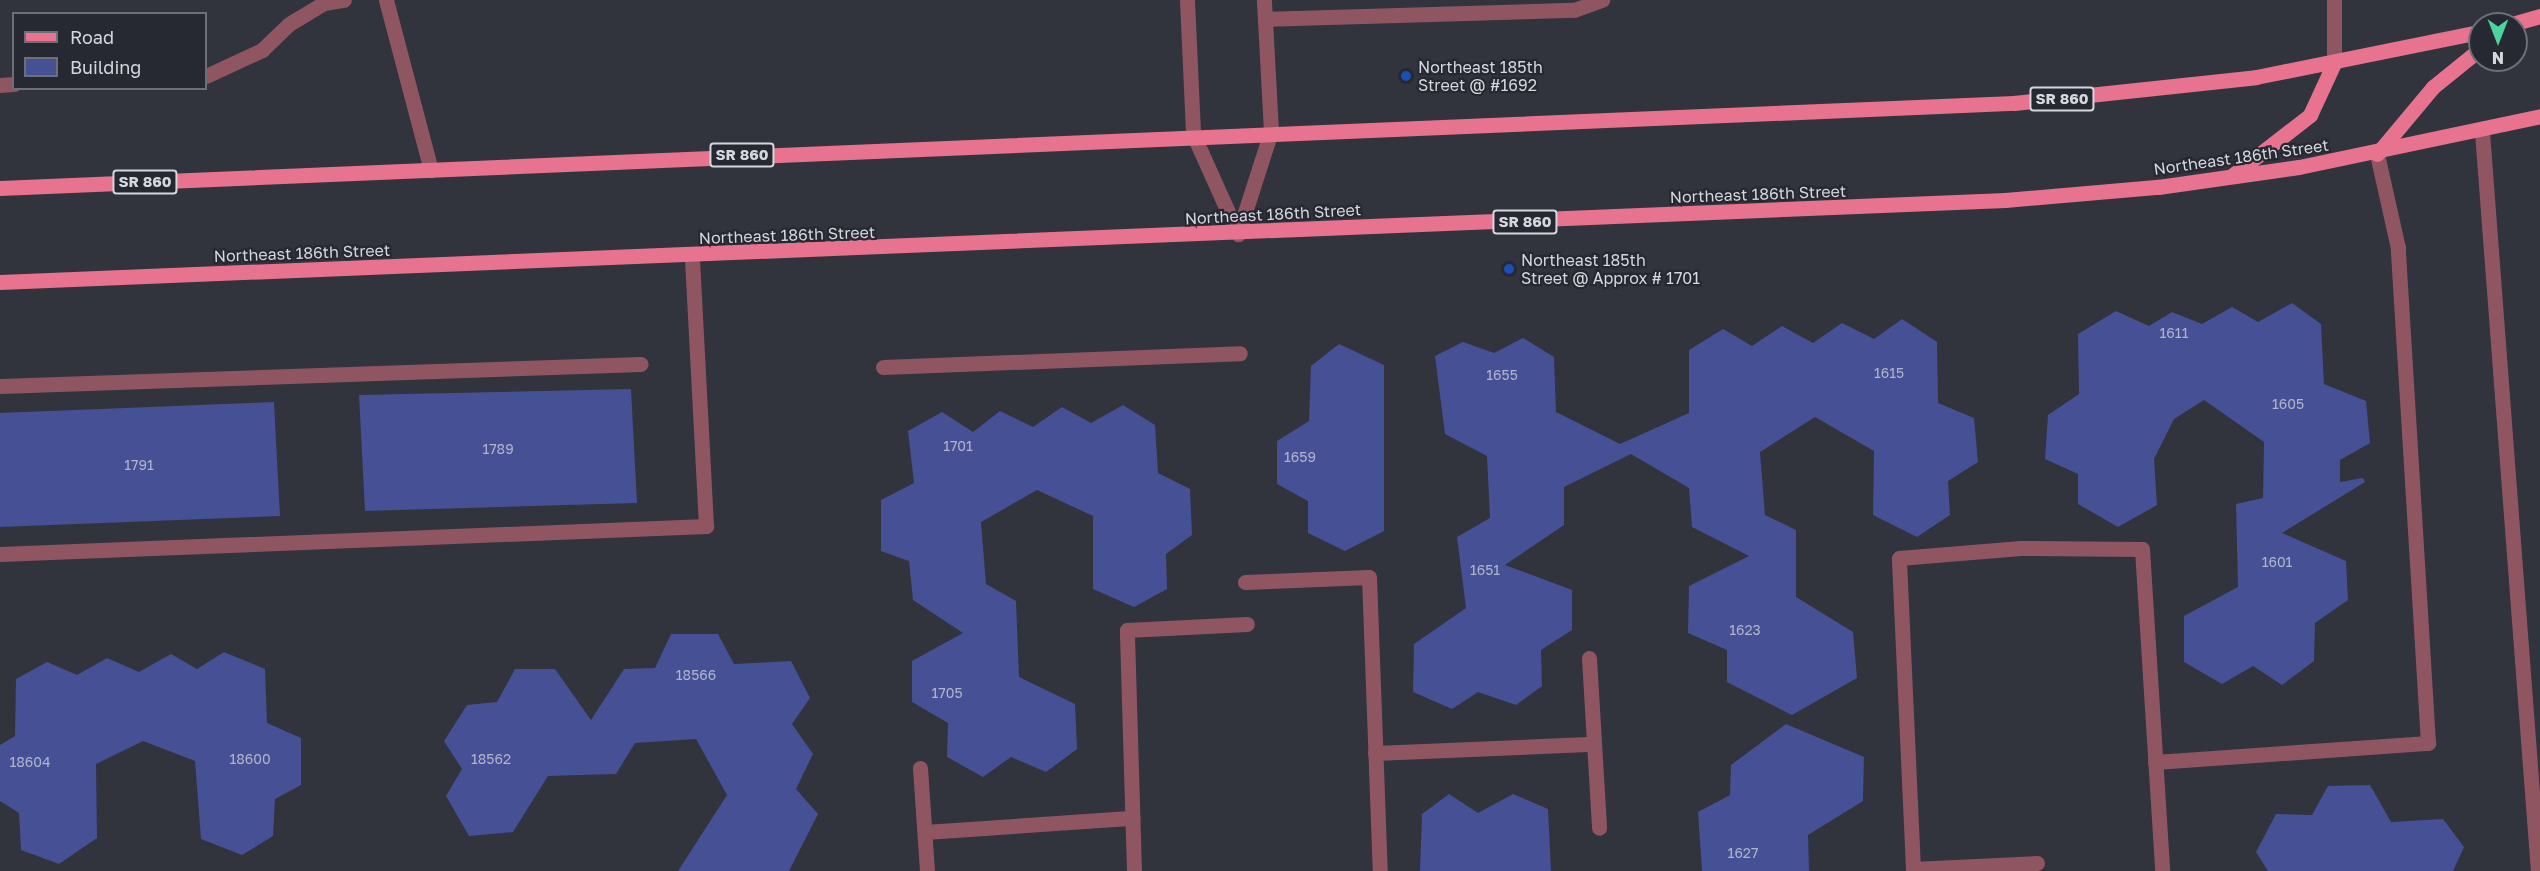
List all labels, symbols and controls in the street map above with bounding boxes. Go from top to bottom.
legend [12,12,207,90]
north arrow [2468,12,2528,72]
text: Road [70,26,114,48]
text: N [2492,48,2504,68]
text: Building [70,56,141,78]
place label: Northeast 185th Street @ #1692 [1418,57,1543,95]
marker: Northeast 185th Street @ #1692 [1399,69,1413,83]
road number: SR 860 [2029,87,2095,111]
street label: Northeast 186th Street [2152,135,2330,179]
road number: SR 860 [709,143,775,167]
road number: SR 860 [112,170,178,194]
street label: Northeast 186th Street [1669,181,1847,207]
street label: Northeast 186th Street [1184,200,1362,228]
road number: SR 860 [1492,210,1558,234]
street label: Northeast 186th Street [698,222,876,248]
street label: Northeast 186th Street [213,240,391,266]
place label: Northeast 185th Street @ Approx # 1701 [1521,250,1700,288]
marker: Northeast 185th Street @ Approx # 1701 [1502,262,1516,276]
house number: 1611 [2160,325,2188,341]
house number: 1615 [1874,365,1904,381]
house number: 1655 [1486,367,1518,383]
house number: 1605 [2272,396,2304,412]
house number: 1701 [943,438,973,454]
house number: 1789 [482,441,514,457]
house number: 1659 [1284,449,1316,465]
house number: 1791 [124,457,154,473]
house number: 1601 [2262,554,2292,570]
house number: 1651 [1470,562,1500,578]
house number: 1623 [1729,622,1761,638]
house number: 18566 [676,667,716,683]
house number: 1705 [931,685,963,701]
house number: 18600 [229,751,271,767]
house number: 18562 [471,751,511,767]
house number: 18604 [9,754,51,770]
house number: 1627 [1728,845,1758,861]

